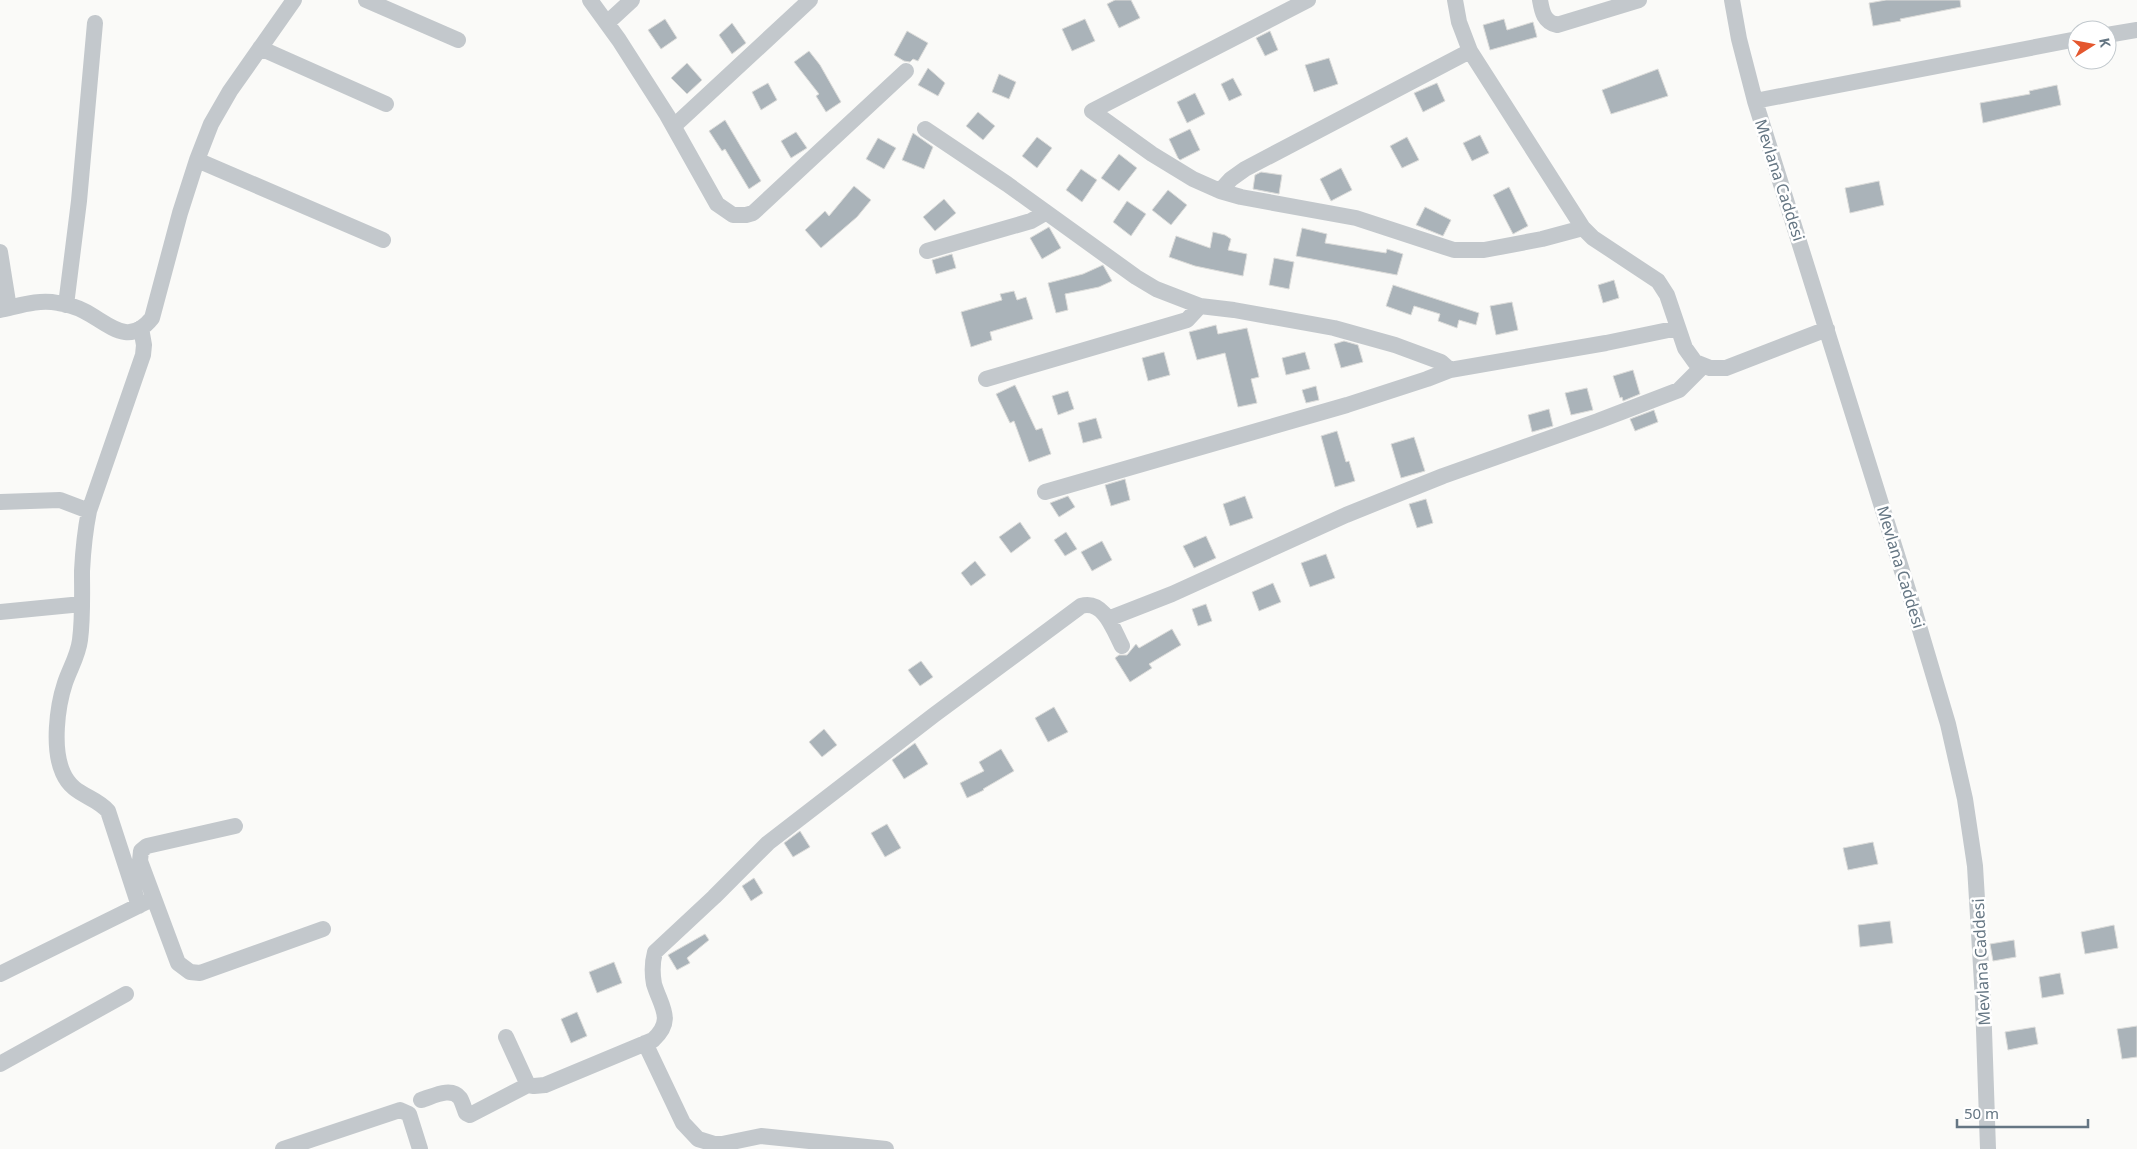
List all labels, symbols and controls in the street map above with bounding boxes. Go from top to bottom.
north arrow [2067,20,2117,70]
text: K [2095,36,2116,49]
street label: Mevlana Caddesi [1750,116,1810,244]
street label: Mevlana Caddesi [1872,503,1930,631]
street label: Mevlana Caddesi [1967,898,1995,1026]
scale bar [1957,1096,2088,1128]
text: 50 m [1964,1103,1999,1123]

